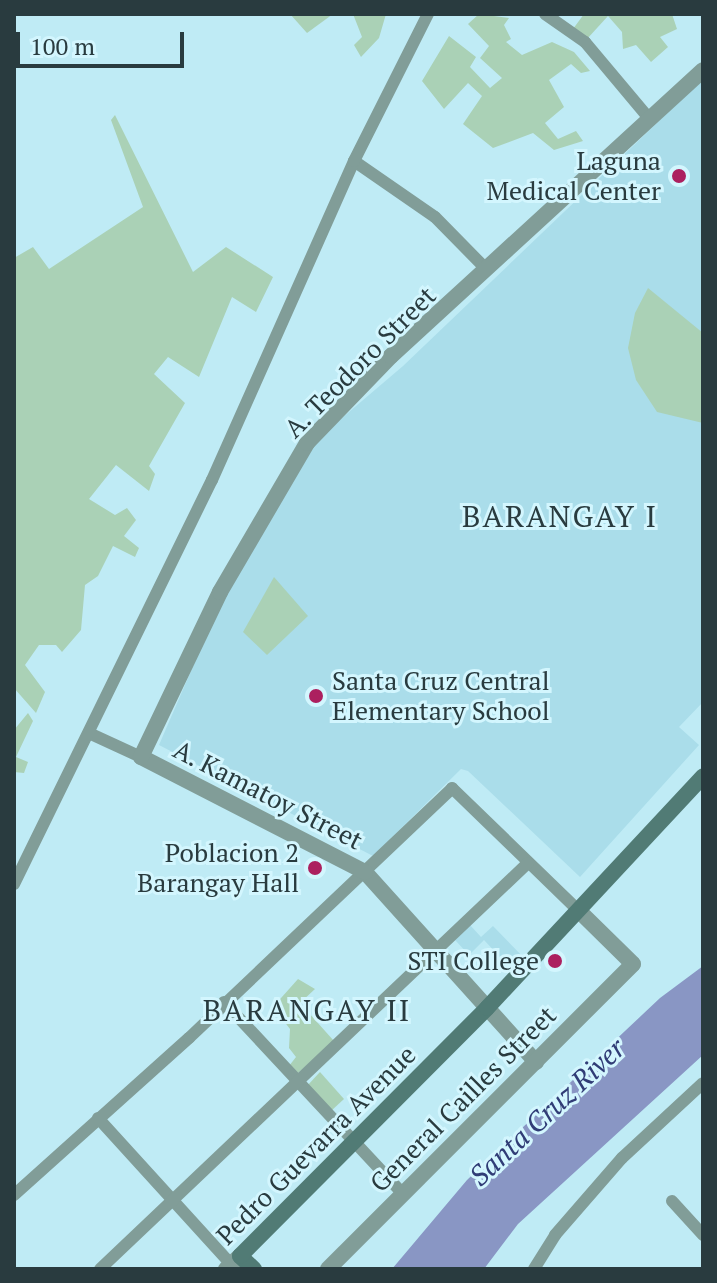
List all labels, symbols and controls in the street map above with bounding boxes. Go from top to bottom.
scale bar [20,16,188,66]
text: 100 m [30,30,95,62]
place label: Laguna Medical Center [486,145,661,206]
marker: Laguna Medical Center [668,165,690,187]
street label: A. Teodoro Street [278,280,442,444]
district label: BARANGAY I [462,498,658,534]
place label: Santa Cruz Central Elementary School [332,665,550,726]
marker: Santa Cruz Central Elementary School [307,687,325,705]
street label: A. Kamatoy Street [168,734,368,856]
place label: Poblacion 2 Barangay Hall [137,837,299,898]
marker: Poblacion 2 Barangay Hall [306,859,324,877]
place label: STI College [408,945,539,977]
marker: STI College [546,952,564,970]
district label: BARANGAY II [203,992,411,1028]
street label: General Cailles Street [364,1000,562,1198]
water label: Santa Cruz River [462,1031,632,1193]
street label: Pedro Guevarra Avenue [210,1039,422,1251]

